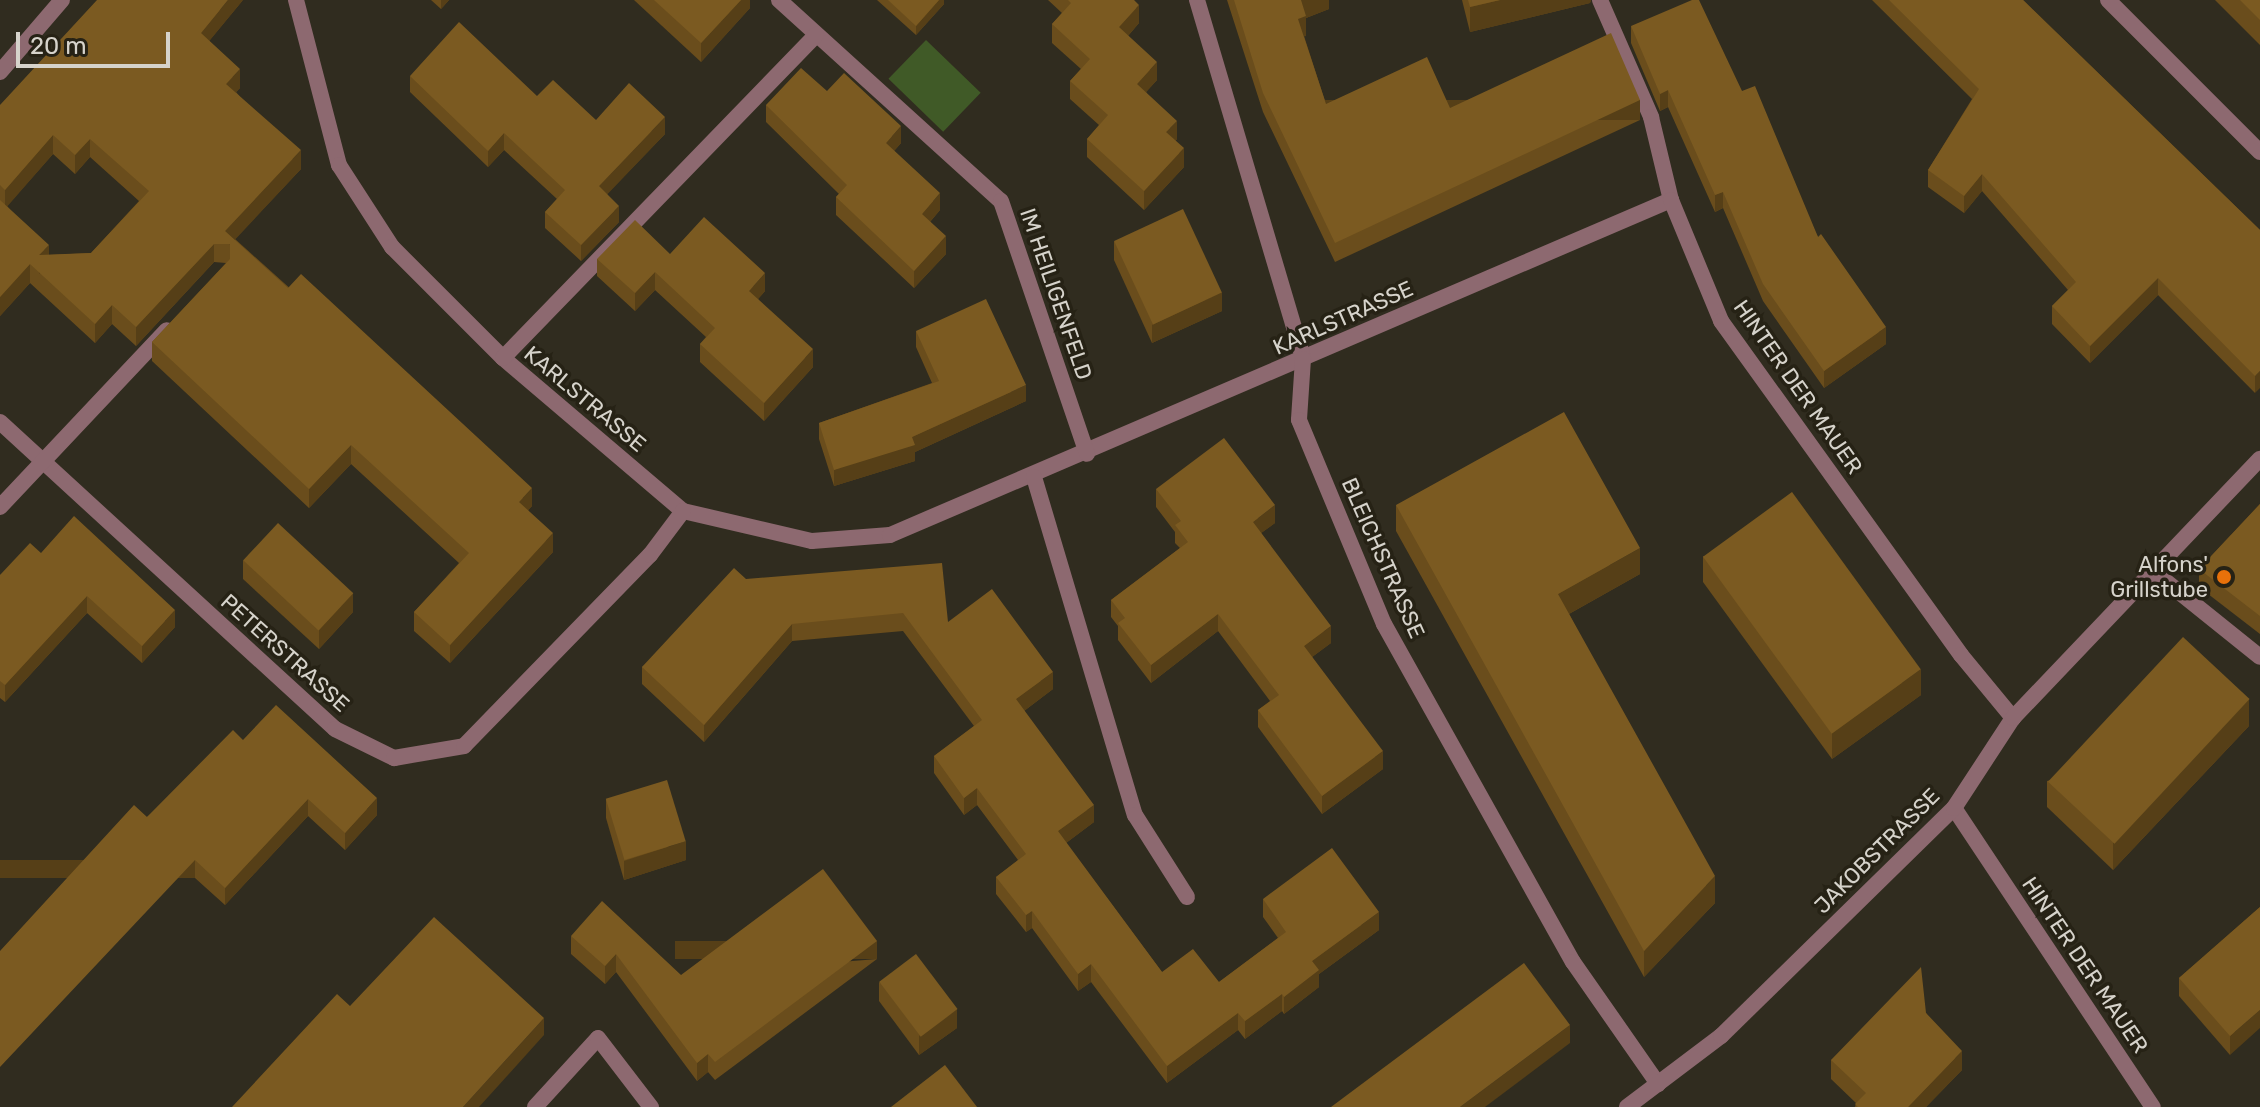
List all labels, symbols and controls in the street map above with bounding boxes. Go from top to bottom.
scale bar [20,16,174,66]
text: 20 m [30,32,87,60]
street label: IM HEILIGENFELD [1014,205,1098,383]
street label: KARLSTRASSE [1269,275,1417,361]
street label: HINTER DER MAUER [1728,295,1868,479]
street label: KARLSTRASSE [519,340,651,458]
street label: BLEICHSTRASSE [1336,474,1430,642]
place label: Alfons' Grillstube [2110,551,2208,602]
marker: Alfons' Grillstube [2215,568,2233,586]
street label: PETERSTRASSE [215,588,355,718]
street label: JAKOBSTRASSE [1809,783,1945,919]
street label: HINTER DER MAUER [2016,872,2154,1058]

